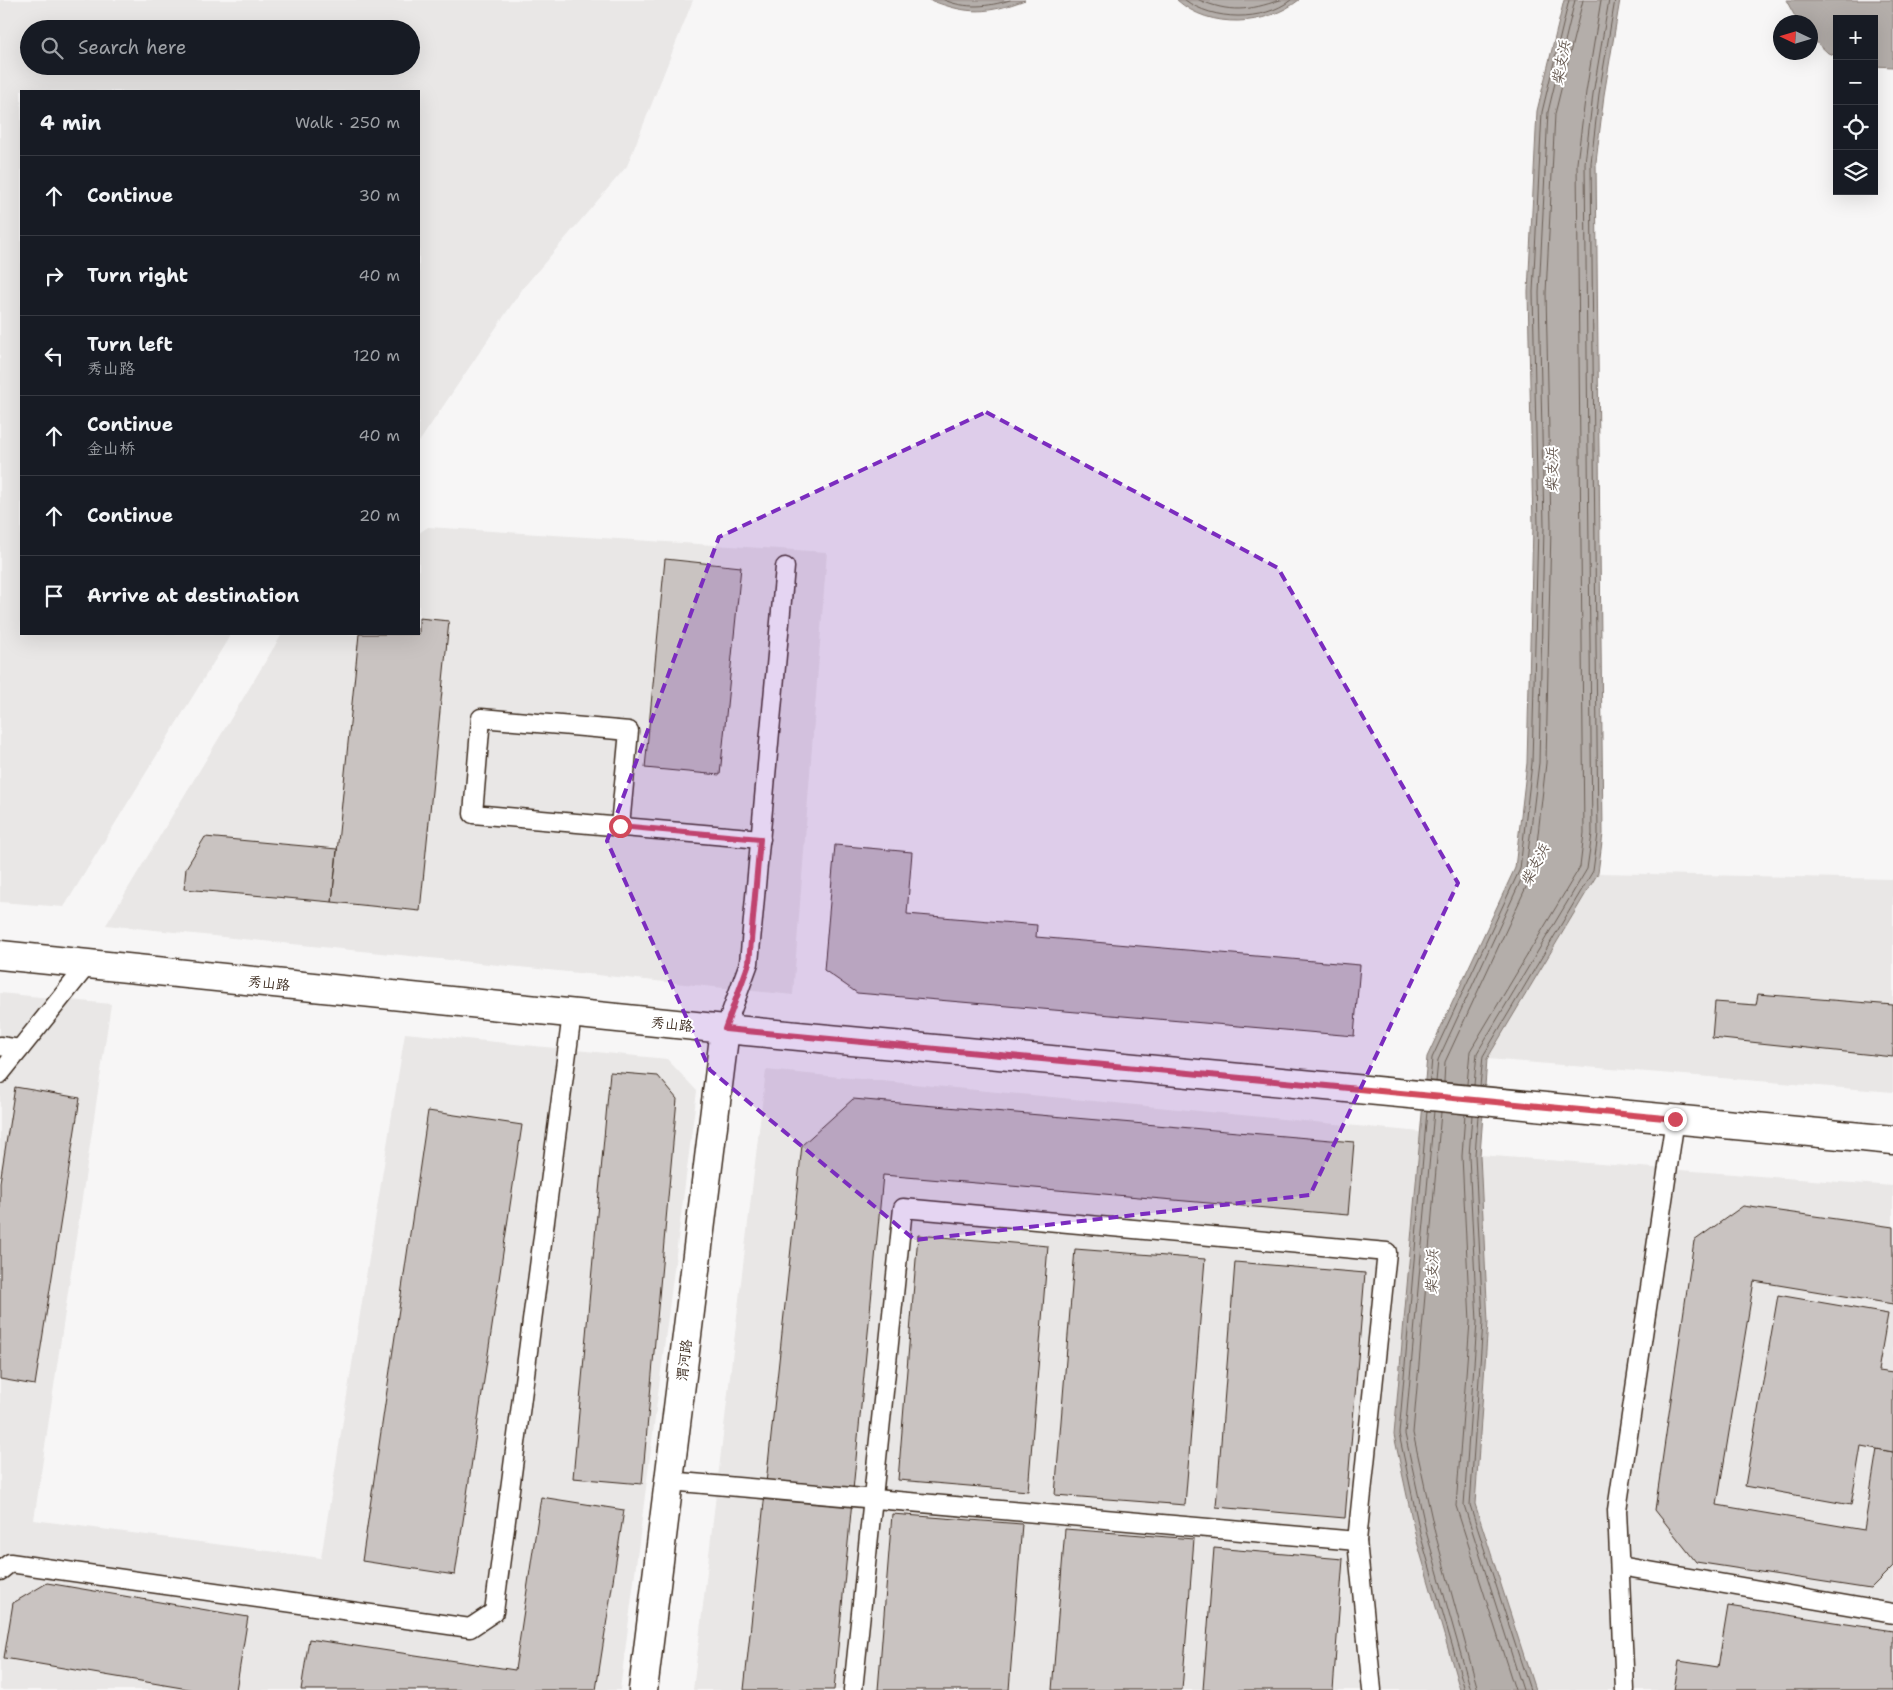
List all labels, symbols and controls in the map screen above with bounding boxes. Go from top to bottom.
north arrow [1773,15,1818,60]
map controls [1833,15,1878,195]
button: + [1833,15,1878,60]
search box [20,20,420,75]
icon: search [38,34,66,62]
text: Search here [78,35,187,60]
water label: 柴支浜 [1547,38,1575,87]
button: − [1833,60,1878,105]
button: locate [1833,105,1878,150]
text: 4 min [40,109,101,137]
text: Walk · 250 m [295,112,400,133]
button: layers [1833,150,1878,195]
icon: ahead [40,182,68,210]
text: Continue [87,183,173,208]
text: 30 m [359,185,400,206]
icon: right [40,262,68,290]
text: Turn right [87,263,188,288]
text: 40 m [358,265,400,286]
text: Turn left [87,332,173,357]
icon: left [40,342,68,370]
text: 120 m [353,345,400,366]
text: 秀山路 [87,358,135,379]
text: Continue [87,412,173,437]
icon: ahead [40,422,68,450]
text: 40 m [358,425,400,446]
text: 金山桥 [87,438,135,459]
water label: 柴支浜 [1542,447,1562,493]
icon: ahead [40,502,68,530]
text: Continue [87,503,173,528]
text: 20 m [359,505,400,526]
icon: arrive [40,582,68,610]
text: Arrive at destination [87,583,299,608]
route start [609,815,632,838]
water label: 柴支浜 [1516,840,1555,890]
street label: 秀山路 [247,972,291,994]
street label: 秀山路 [650,1013,694,1035]
route end [1664,1108,1687,1131]
water label: 柴支浜 [1422,1248,1442,1295]
street label: 渭河路 [673,1338,695,1382]

